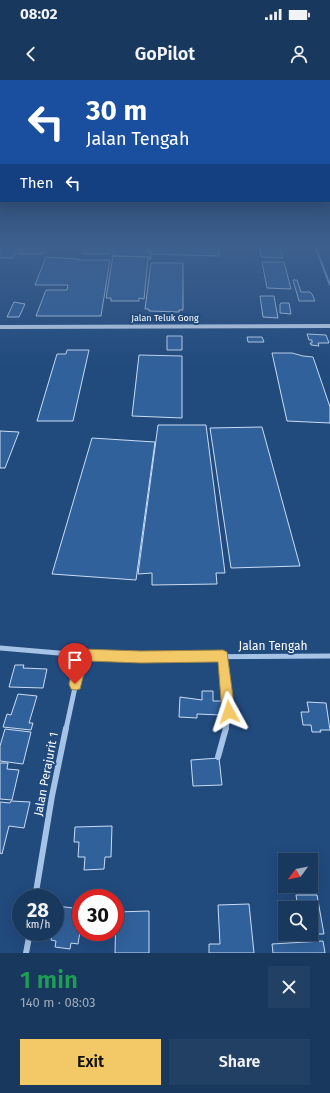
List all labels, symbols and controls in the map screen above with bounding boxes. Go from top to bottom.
text: 08:02 [20,5,57,23]
icon: back [20,43,42,65]
text: GoPilot [135,43,195,65]
icon: person [288,43,310,65]
text: 30 m [86,94,147,127]
icon: left [20,96,72,148]
text: Jalan Tengah [86,128,189,150]
icon: left [62,172,84,194]
text: Then [20,174,54,192]
street label: Jalan Teluk Gong [131,313,199,323]
street label: Jalan Tengah [239,639,307,653]
pin [58,643,92,684]
icon: arrive [64,649,86,671]
position arrow [208,691,250,733]
street label: Jalan Perajurit 1 [31,731,61,817]
north arrow [278,853,318,893]
map controls [278,853,318,941]
speed limit sign: 30 [72,889,124,941]
text: 28 [27,898,49,922]
button: search [278,901,318,941]
text: km/h [26,919,50,931]
text: 1 min [20,966,78,994]
button: close [268,966,310,1008]
text: 140 m · 08:03 [20,995,96,1010]
button: Exit [20,1039,161,1085]
button: Share [169,1039,310,1085]

